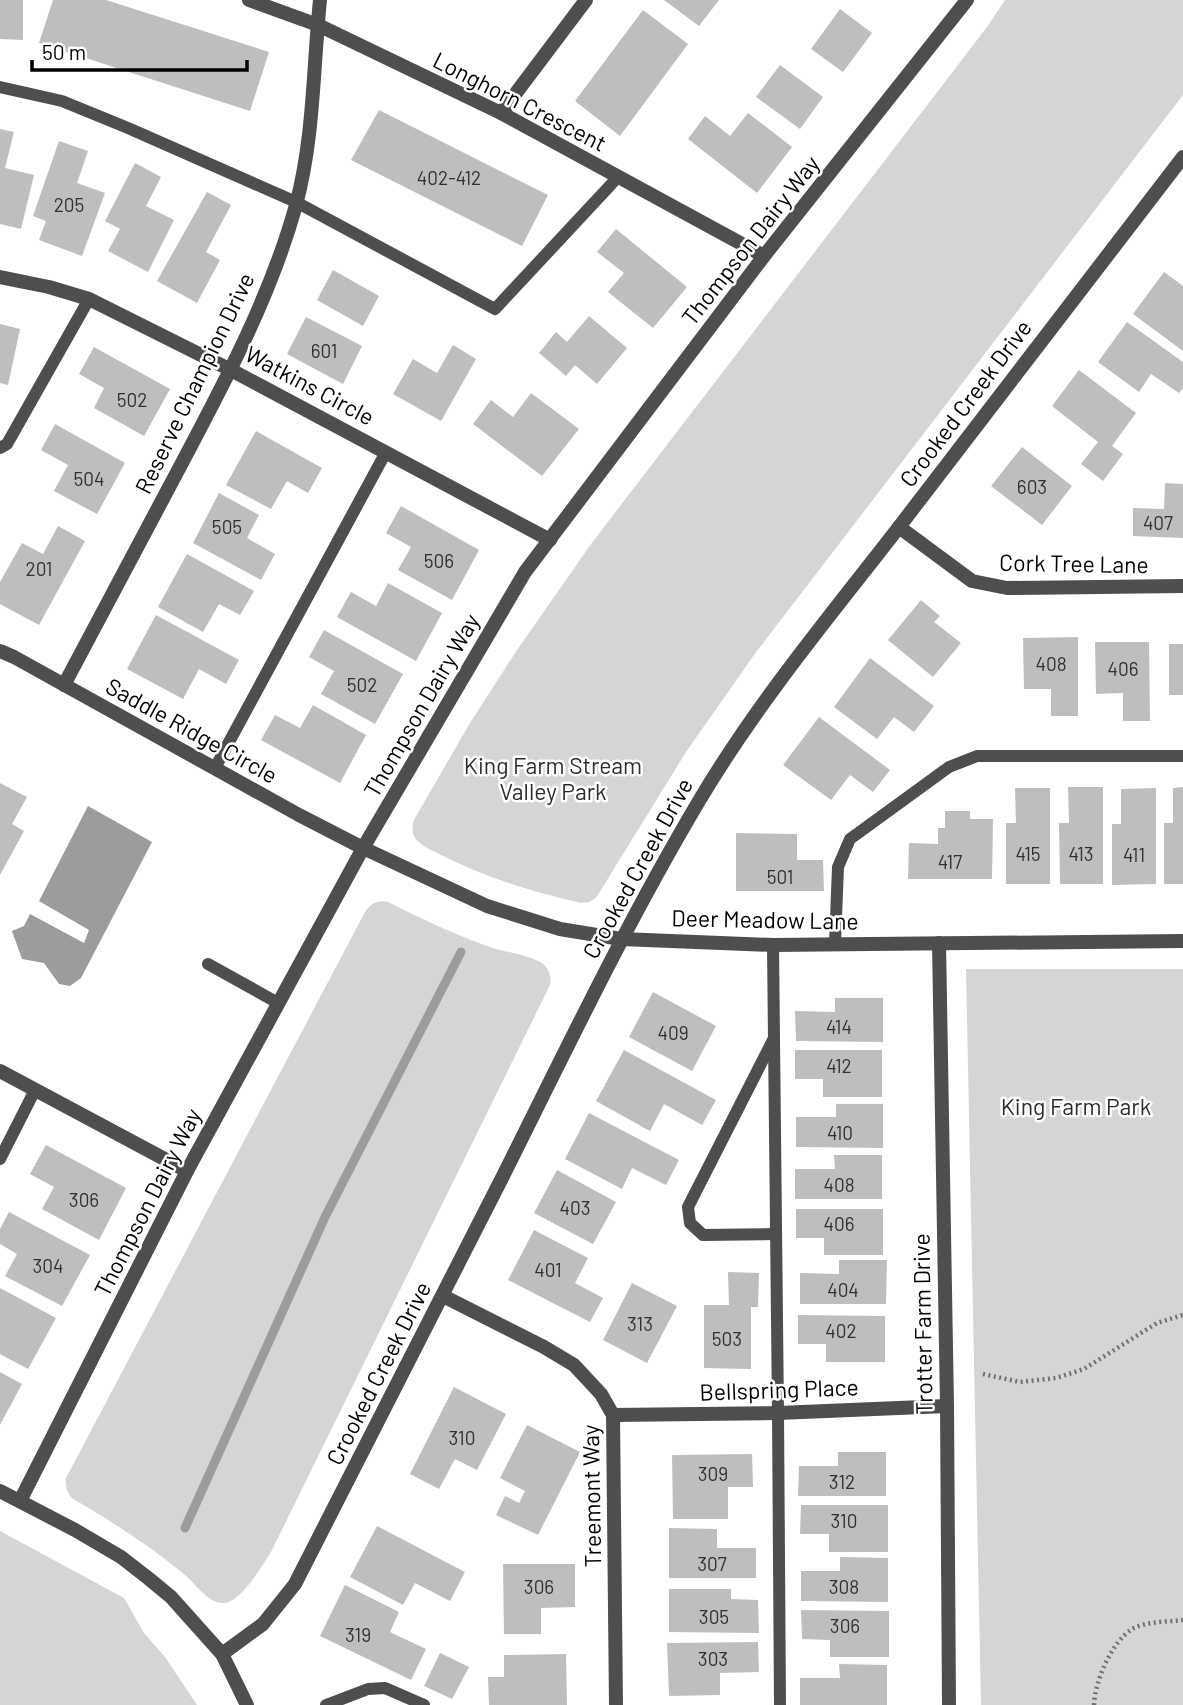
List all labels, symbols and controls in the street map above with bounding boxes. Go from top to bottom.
scale bar [32,28,247,72]
text: 50 m [42,39,86,64]
street label: Longhorn Crescent [429,45,611,157]
street label: Thompson Dairy Way [675,149,825,330]
house number: 402-412 [417,166,481,189]
house number: 205 [54,193,84,216]
street label: Reserve Champion Drive [128,268,260,498]
street label: Crooked Creek Drive [893,314,1037,492]
street label: Watkins Circle [241,339,379,431]
house number: 601 [311,339,337,362]
house number: 502 [117,388,147,411]
house number: 504 [74,467,104,490]
house number: 603 [1017,475,1047,498]
house number: 407 [1143,511,1173,534]
house number: 505 [212,515,242,538]
street label: Cork Tree Lane [999,548,1149,578]
house number: 506 [424,549,454,572]
house number: 201 [25,557,53,580]
street label: Thompson Dairy Way [357,608,485,802]
house number: 408 [1035,652,1067,675]
house number: 406 [1108,657,1139,680]
street label: Saddle Ridge Circle [101,671,283,789]
house number: 502 [347,673,377,696]
park label: King Farm Stream Valley Park [464,751,642,805]
street label: Crooked Creek Drive [576,773,698,963]
house number: 415 [1015,842,1041,865]
house number: 413 [1068,842,1094,865]
house number: 411 [1123,843,1145,866]
house number: 417 [938,850,962,873]
house number: 501 [767,865,793,888]
street label: Deer Meadow Lane [671,903,859,935]
house number: 414 [826,1015,852,1038]
house number: 409 [657,1021,689,1044]
house number: 412 [826,1054,852,1077]
park label: King Farm Park [1001,1092,1151,1120]
street label: Thompson Dairy Way [87,1103,207,1301]
house number: 410 [827,1121,853,1144]
house number: 408 [823,1173,855,1196]
house number: 306 [69,1188,99,1211]
house number: 403 [560,1196,591,1219]
house number: 406 [824,1212,855,1235]
street label: Trotter Farm Drive [906,1233,938,1415]
house number: 304 [33,1254,64,1277]
house number: 401 [534,1258,562,1281]
street label: Crooked Creek Drive [320,1277,436,1469]
house number: 404 [827,1278,859,1301]
house number: 313 [627,1312,653,1335]
house number: 402 [825,1319,857,1342]
house number: 503 [712,1327,742,1350]
street label: Bellspring Place [699,1372,859,1406]
street label: Treemont Way [576,1424,606,1568]
house number: 310 [448,1426,476,1449]
house number: 309 [698,1462,728,1485]
house number: 312 [829,1470,855,1493]
house number: 310 [830,1509,858,1532]
house number: 307 [697,1552,727,1575]
house number: 306 [524,1575,554,1598]
house number: 308 [829,1575,859,1598]
house number: 305 [699,1605,729,1628]
house number: 306 [830,1614,860,1637]
house number: 319 [345,1623,371,1646]
house number: 303 [698,1647,728,1670]

